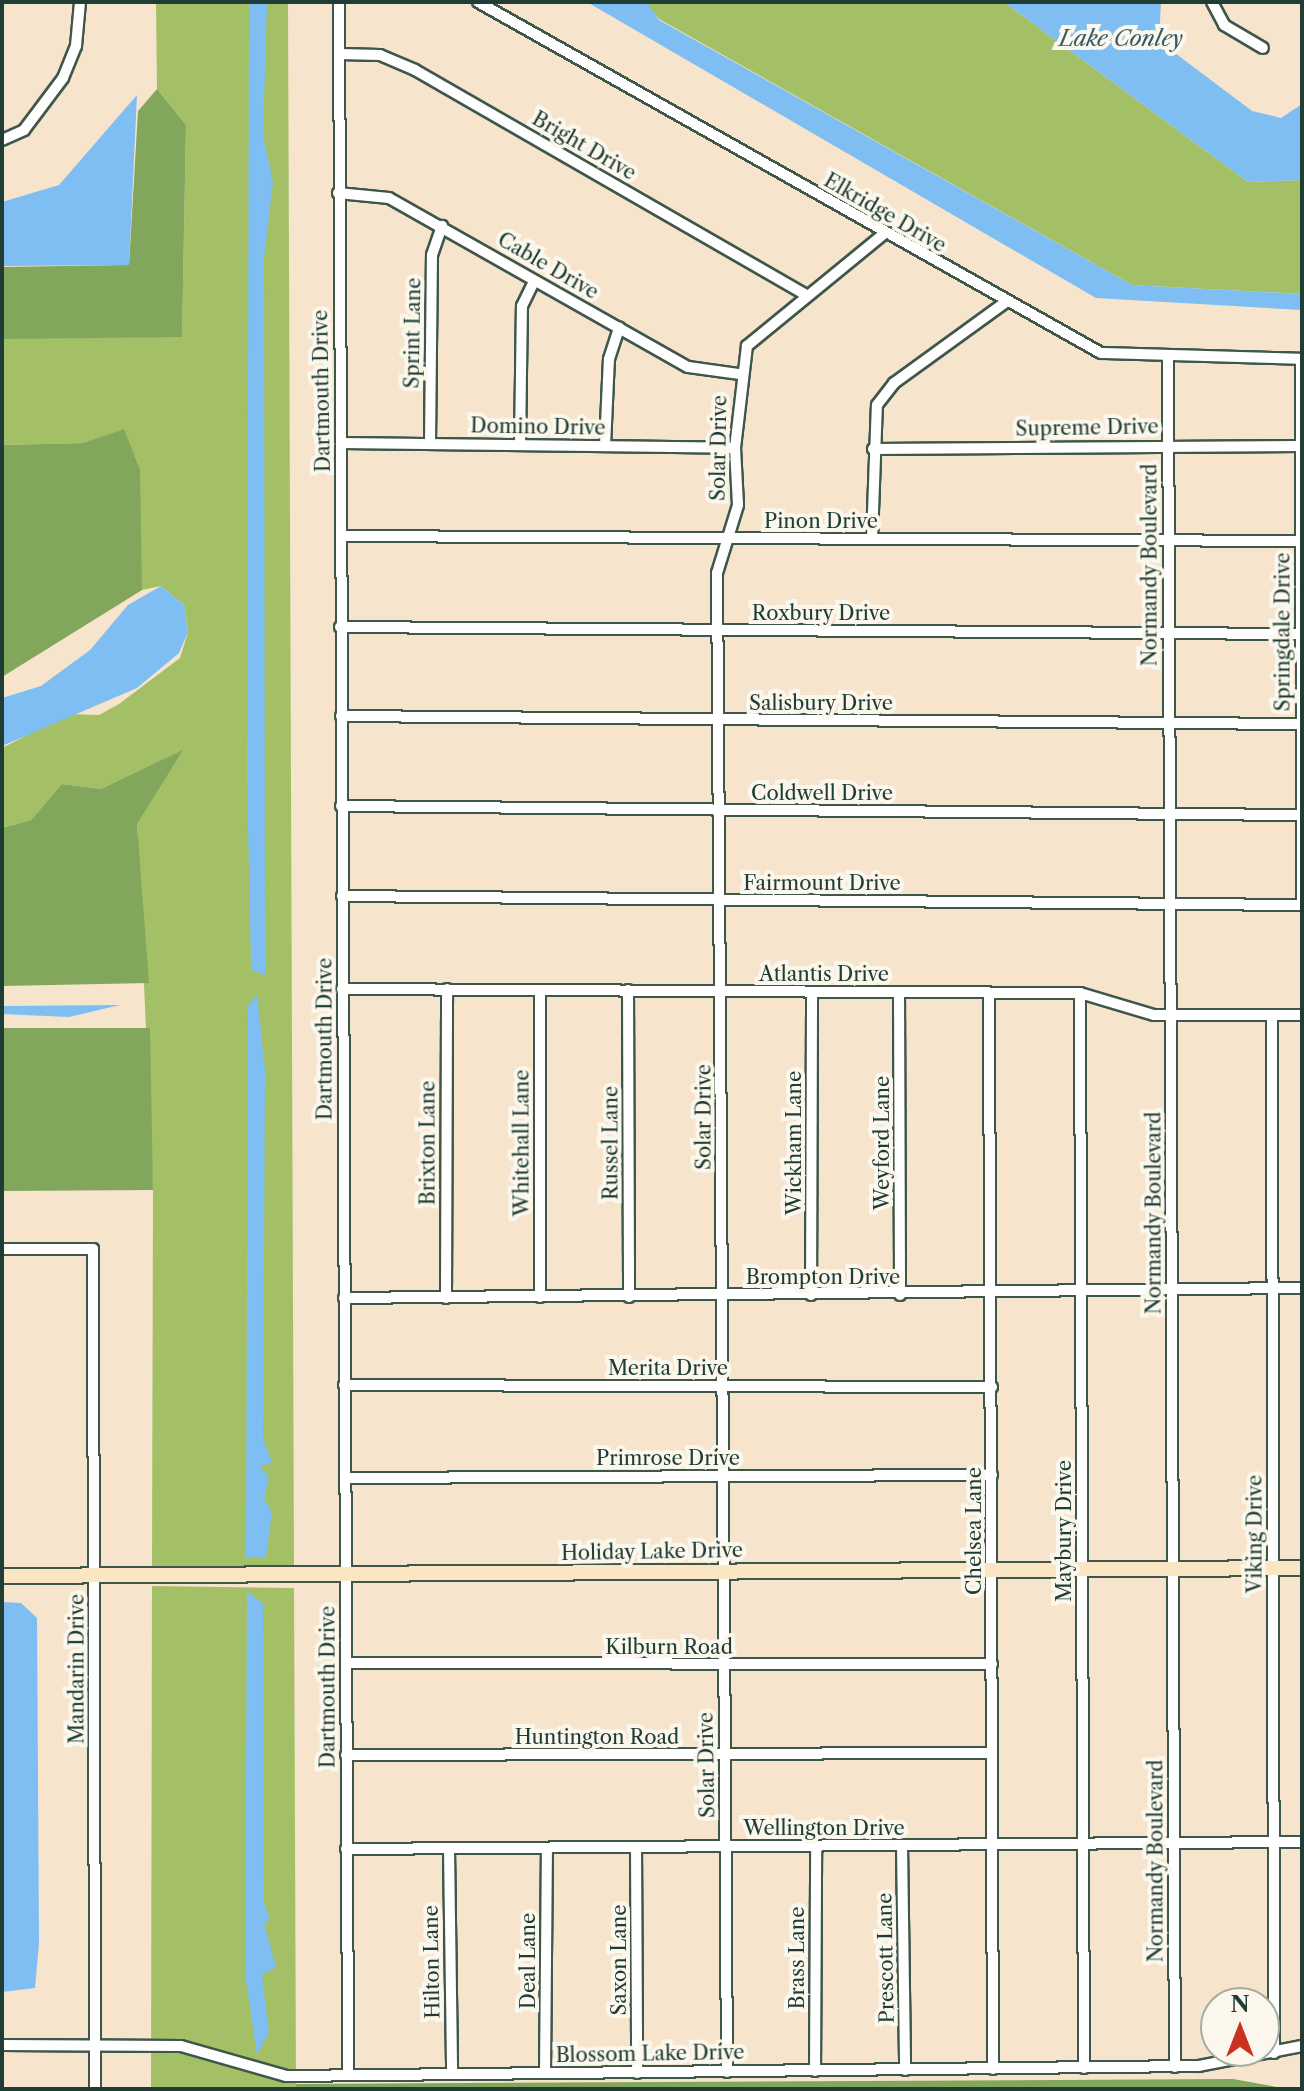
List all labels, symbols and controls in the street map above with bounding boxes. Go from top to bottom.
water label: Lake Conley [1059,26,1183,52]
street label: Bright Drive [528,107,640,185]
street label: Elkridge Drive [820,168,950,258]
street label: Cable Drive [493,227,603,305]
street label: Sprint Lane [400,277,426,389]
street label: Dartmouth Drive [309,310,335,472]
street label: Solar Drive [706,395,732,501]
street label: Domino Drive [470,414,606,440]
street label: Supreme Drive [1015,415,1159,441]
street label: Normandy Boulevard [1138,463,1162,667]
street label: Pinon Drive [764,509,878,533]
street label: Springdale Drive [1271,553,1295,711]
street label: Roxbury Drive [751,601,891,625]
street label: Salisbury Drive [749,691,893,715]
street label: Coldwell Drive [751,781,893,805]
street label: Fairmount Drive [743,871,901,895]
street label: Dartmouth Drive [313,958,337,1120]
street label: Atlantis Drive [759,962,889,986]
street label: Solar Drive [692,1064,716,1170]
street label: Whitehall Lane [510,1070,534,1216]
street label: Wickham Lane [782,1071,806,1215]
street label: Weyford Lane [870,1076,894,1210]
street label: Brixton Lane [416,1081,440,1205]
street label: Russel Lane [599,1086,623,1200]
street label: Normandy Boulevard [1142,1111,1166,1315]
street label: Brompton Drive [746,1265,900,1289]
street label: Merita Drive [608,1356,728,1380]
street label: Primrose Drive [596,1446,740,1470]
street label: Maybury Drive [1052,1460,1076,1602]
street label: Chelsea Lane [962,1467,986,1595]
street label: Viking Drive [1243,1475,1267,1593]
street label: Holiday Lake Drive [561,1538,743,1566]
street label: Mandarin Drive [65,1594,89,1744]
street label: Dartmouth Drive [316,1606,340,1768]
street label: Kilburn Road [605,1635,733,1659]
street label: Solar Drive [694,1712,720,1818]
street label: Huntington Road [515,1725,679,1749]
street label: Normandy Boulevard [1144,1759,1168,1963]
street label: Wellington Drive [743,1816,905,1840]
street label: Prescott Lane [873,1892,899,2024]
street label: Saxon Lane [607,1904,631,2016]
street label: Hilton Lane [419,1905,445,2019]
street label: Brass Lane [785,1907,809,2009]
street label: Deal Lane [516,1913,540,2009]
north arrow [1200,1987,1280,2067]
text: N [1230,1991,1250,2018]
street label: Blossom Lake Drive [556,2040,744,2068]

